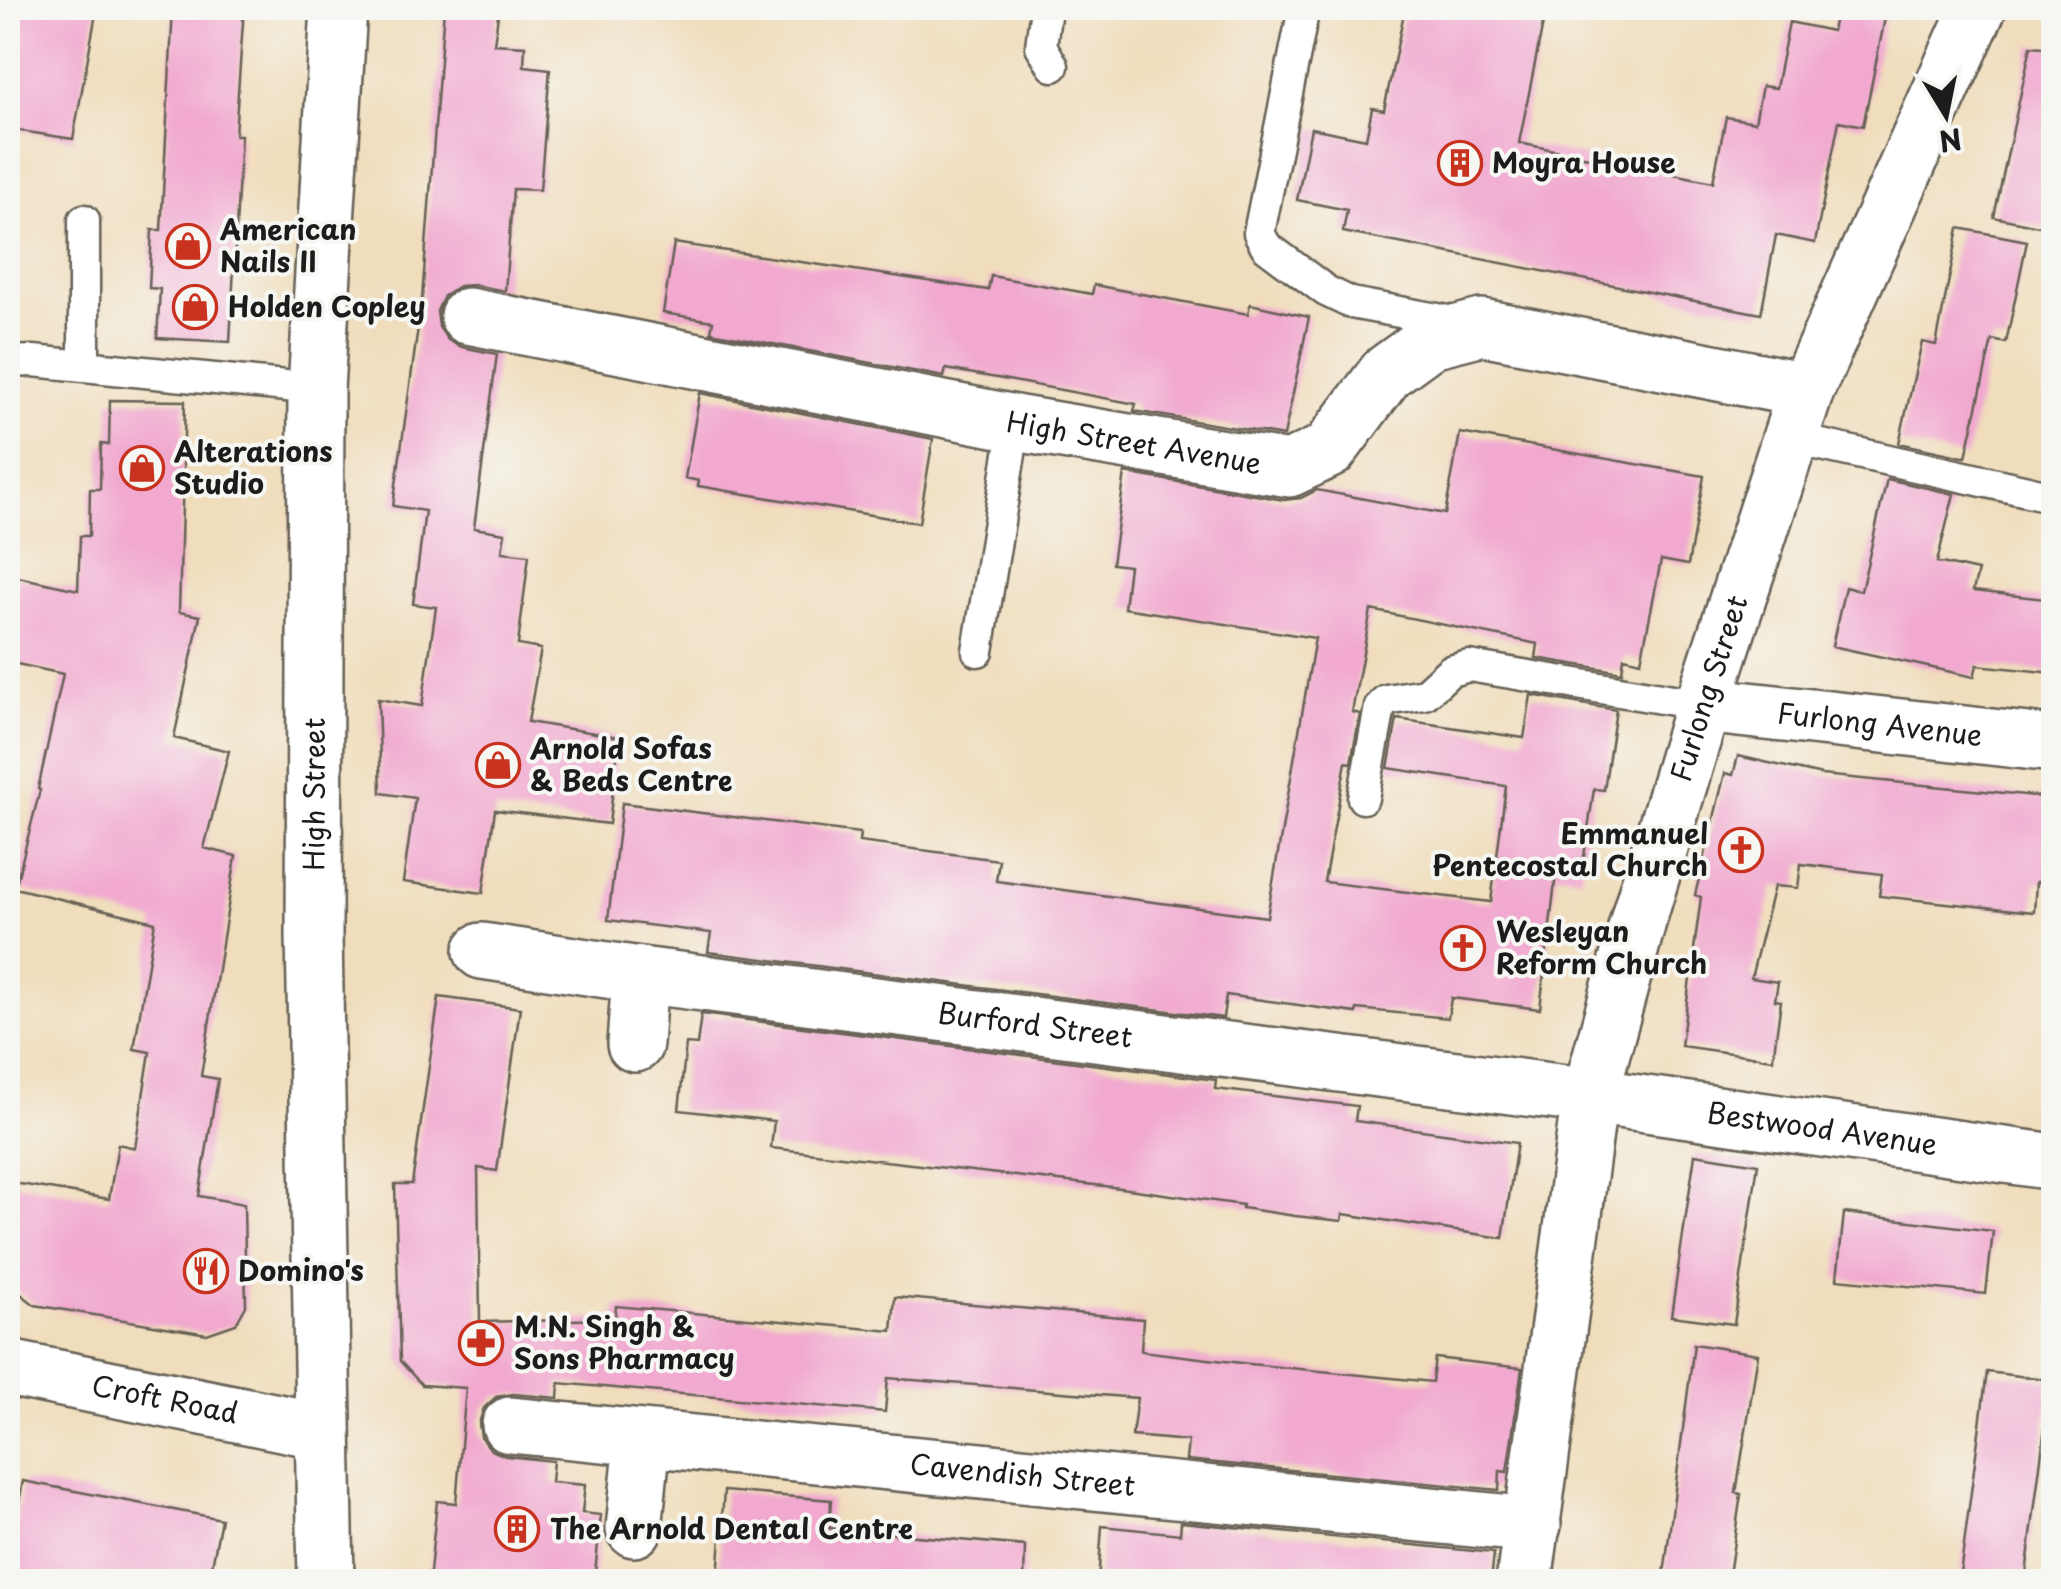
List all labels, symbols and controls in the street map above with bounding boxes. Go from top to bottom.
north arrow [1896,65,1996,165]
text: N [1936,118,1965,164]
building icon: Moyra House [1437,140,1483,186]
place label: Moyra House [1492,140,1675,183]
place label: American Nails II [219,207,357,282]
shop icon: American Nails II [165,223,211,269]
shop icon: Holden Copley [172,284,218,330]
place label: Holden Copley [228,284,426,327]
street label: High Street Avenue [1004,399,1265,484]
place label: Alterations Studio [174,429,333,504]
shop icon: Alterations Studio [119,445,165,491]
street label: Furlong Street [1658,589,1757,786]
street label: Furlong Avenue [1775,690,1985,756]
street label: High Street [291,717,335,871]
place label: Arnold Sofas & Beds Centre [529,726,733,801]
shop icon: Arnold Sofas & Beds Centre [475,742,521,788]
place label: Emmanuel Pentecostal Church [1432,811,1708,886]
church icon: Emmanuel Pentecostal Church [1718,827,1764,873]
place label: Wesleyan Reform Church [1496,909,1707,984]
church icon: Wesleyan Reform Church [1440,925,1486,971]
street label: Burford Street [935,990,1135,1058]
street label: Bestwood Avenue [1704,1090,1940,1165]
restaurant icon: Domino's [183,1248,229,1294]
place label: Domino's [238,1248,364,1291]
place label: M.N. Singh & Sons Pharmacy [514,1304,735,1379]
pharmacy icon: M.N. Singh & Sons Pharmacy [458,1320,504,1366]
street label: Croft Road [88,1362,242,1434]
street label: Cavendish Street [908,1441,1137,1506]
building icon: The Arnold Dental Centre [494,1506,540,1552]
place label: The Arnold Dental Centre [550,1506,913,1549]

